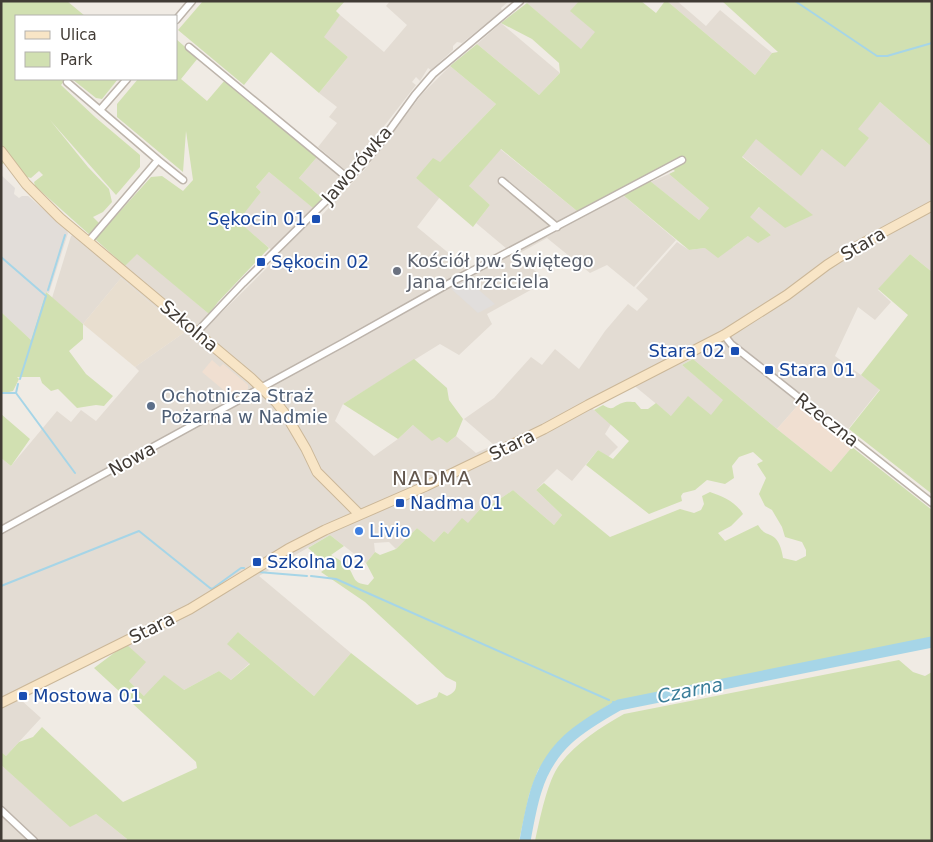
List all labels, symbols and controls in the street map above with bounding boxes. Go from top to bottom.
legend [15,15,178,80]
text: Ulica [60,26,97,44]
text: Park [60,51,93,69]
street label: Jaworówka [317,122,396,209]
place label: Sękocin 01 [208,208,306,229]
marker: Sękocin 01 [310,213,322,225]
street label: Stara [837,222,889,265]
place label: Kościół pw. Świętego Jana Chrzciciela [406,250,594,292]
place label: Sękocin 02 [271,251,369,272]
marker: Sękocin 02 [255,256,267,268]
marker: Kościół pw. Świętego Jana Chrzciciela [391,265,403,277]
street label: Szkolna [156,295,223,356]
place label: Stara 02 [648,340,725,361]
marker: Stara 02 [729,345,741,357]
place label: Stara 01 [779,359,856,380]
marker: Stara 01 [763,364,775,376]
place label: Ochotnicza Straż Pożarna w Nadmie [161,385,328,427]
street label: Rzeczna [791,388,863,451]
marker: Ochotnicza Straż Pożarna w Nadmie [145,400,157,412]
street label: Stara [486,425,538,464]
street label: Nowa [105,437,159,480]
district label: NADMA [392,466,472,490]
place label: Nadma 01 [410,492,503,513]
marker: Nadma 01 [394,497,406,509]
place label: Livio [369,520,411,541]
marker: Livio [353,525,365,537]
place label: Szkolna 02 [267,551,365,572]
marker: Szkolna 02 [251,556,263,568]
street label: Stara [126,608,178,647]
water label: Czarna [655,673,725,707]
place label: Mostowa 01 [33,685,141,706]
marker: Mostowa 01 [17,690,29,702]

